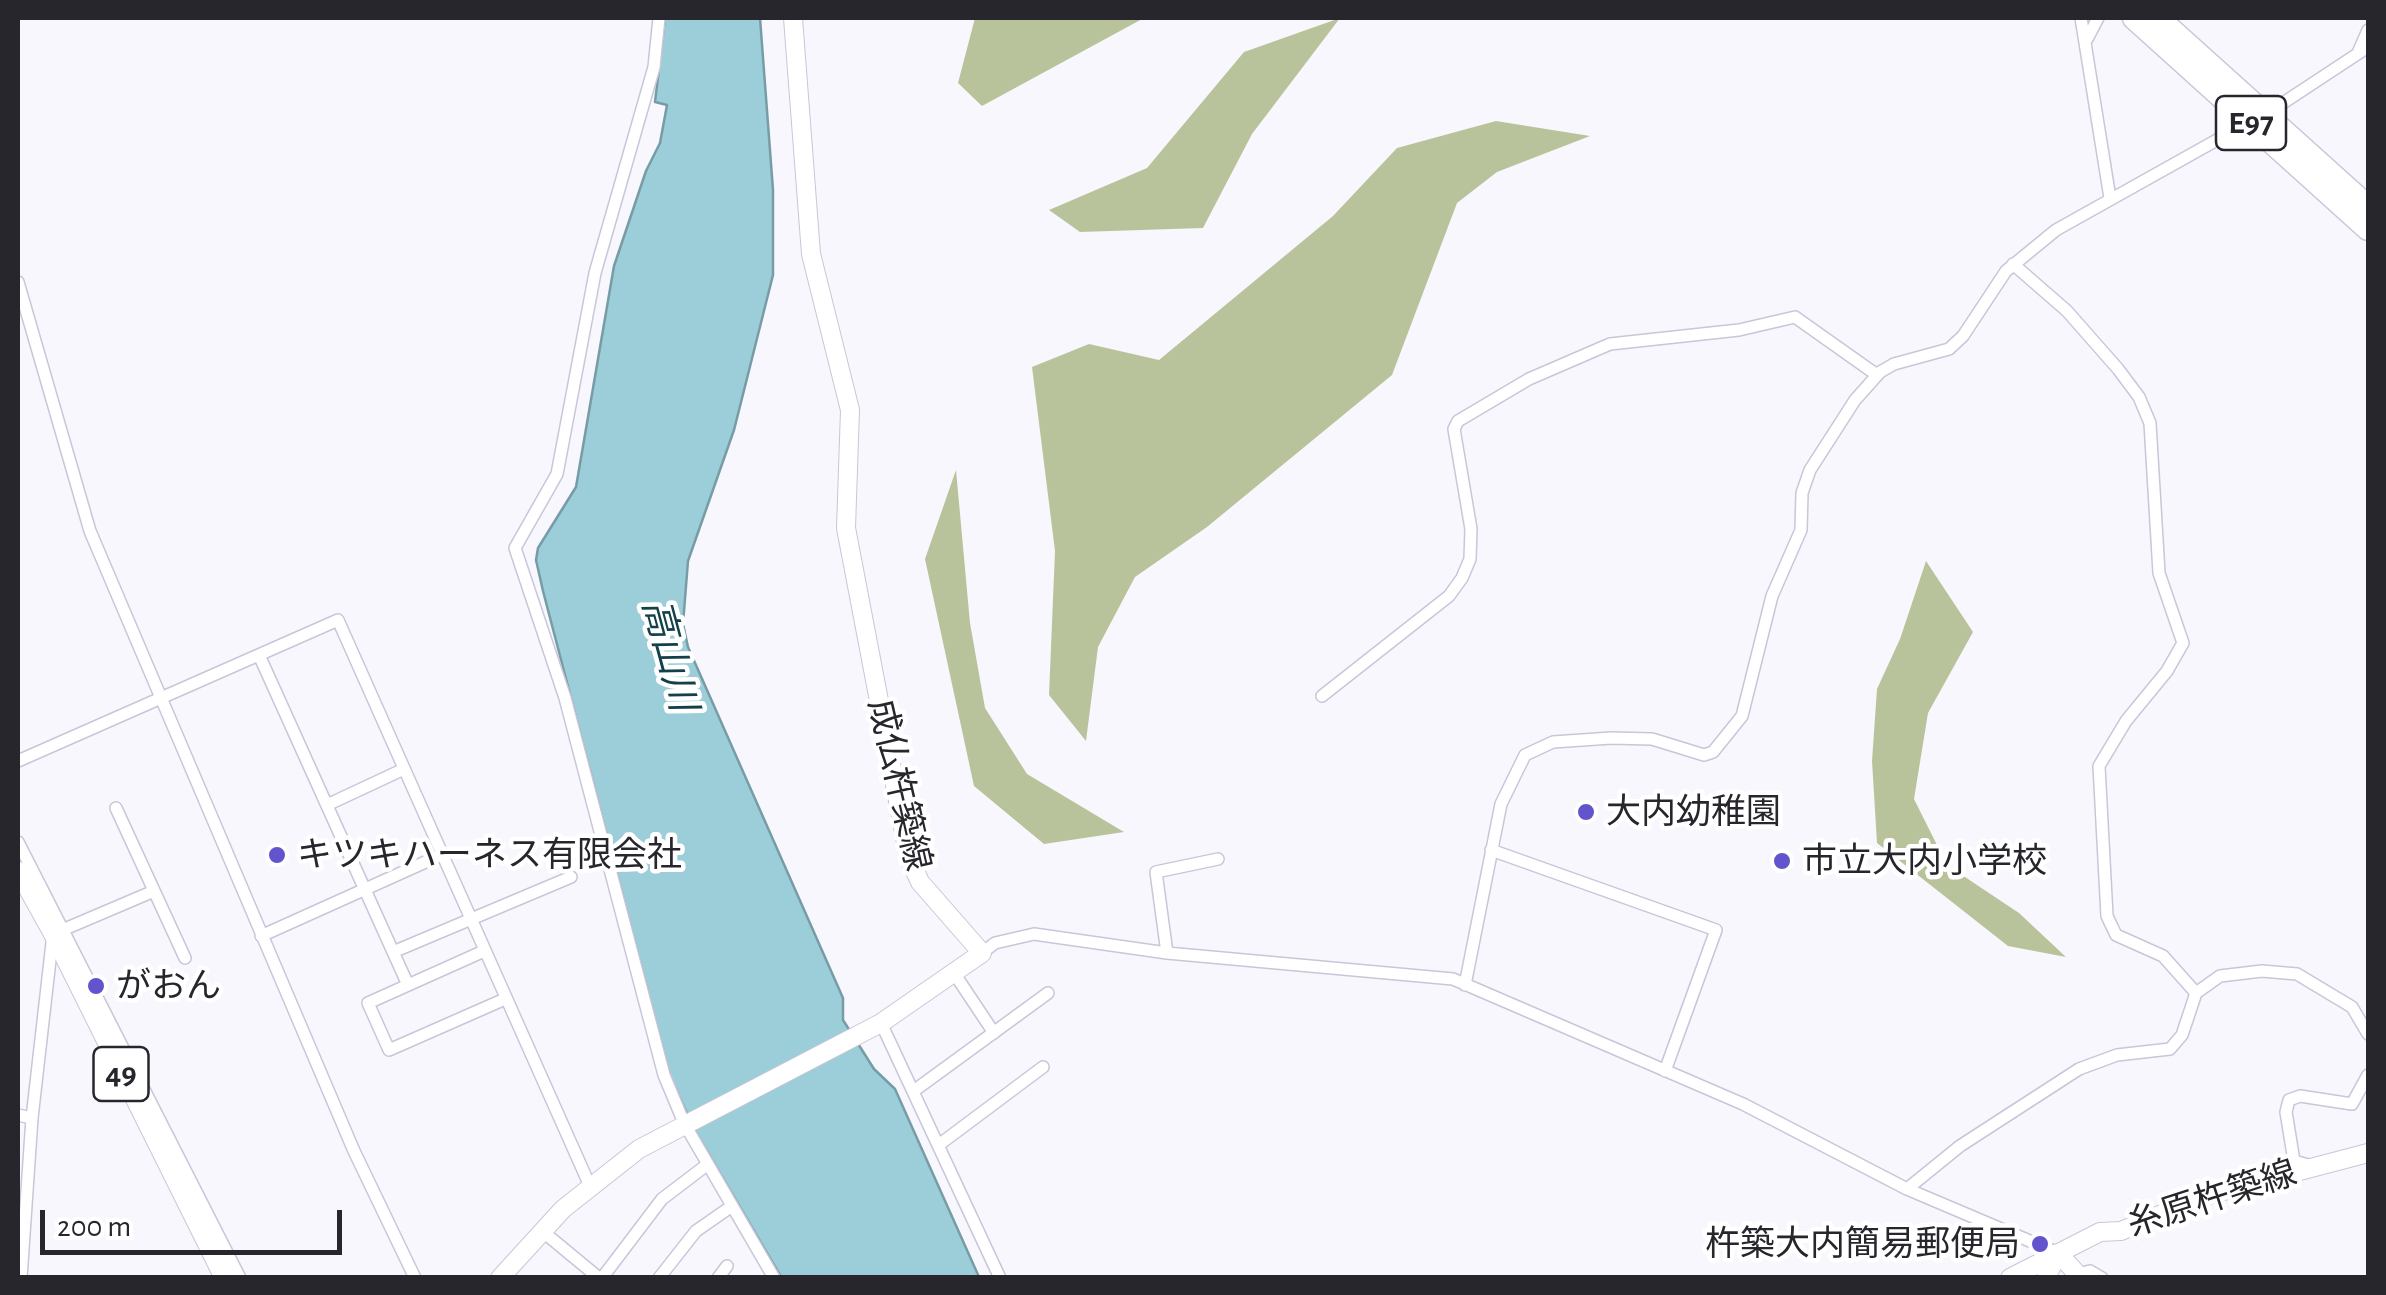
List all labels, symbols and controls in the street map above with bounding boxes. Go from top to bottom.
road number: E97 [2216,96,2286,150]
water label: 高山川 [632,594,706,716]
street label: 成仏杵築線 [859,695,939,875]
place label: 大内幼稚園 [1606,791,1781,833]
marker: 大内幼稚園 [1575,801,1597,823]
place label: キツキハーネス有限会社 [297,834,682,876]
place label: 市立大内小学校 [1802,840,2047,882]
marker: キツキハーネス有限会社 [266,844,288,866]
marker: 市立大内小学校 [1771,850,1793,872]
place label: がおん [116,965,221,1007]
marker: がおん [85,975,107,997]
road number: 49 [94,1047,148,1101]
street label: 糸原杵築線 [2122,1152,2302,1246]
scale bar [45,1190,348,1252]
text: 200 m [57,1212,131,1242]
place label: 杵築大内簡易郵便局 [1705,1223,2020,1265]
marker: 杵築大内簡易郵便局 [2029,1233,2051,1255]

